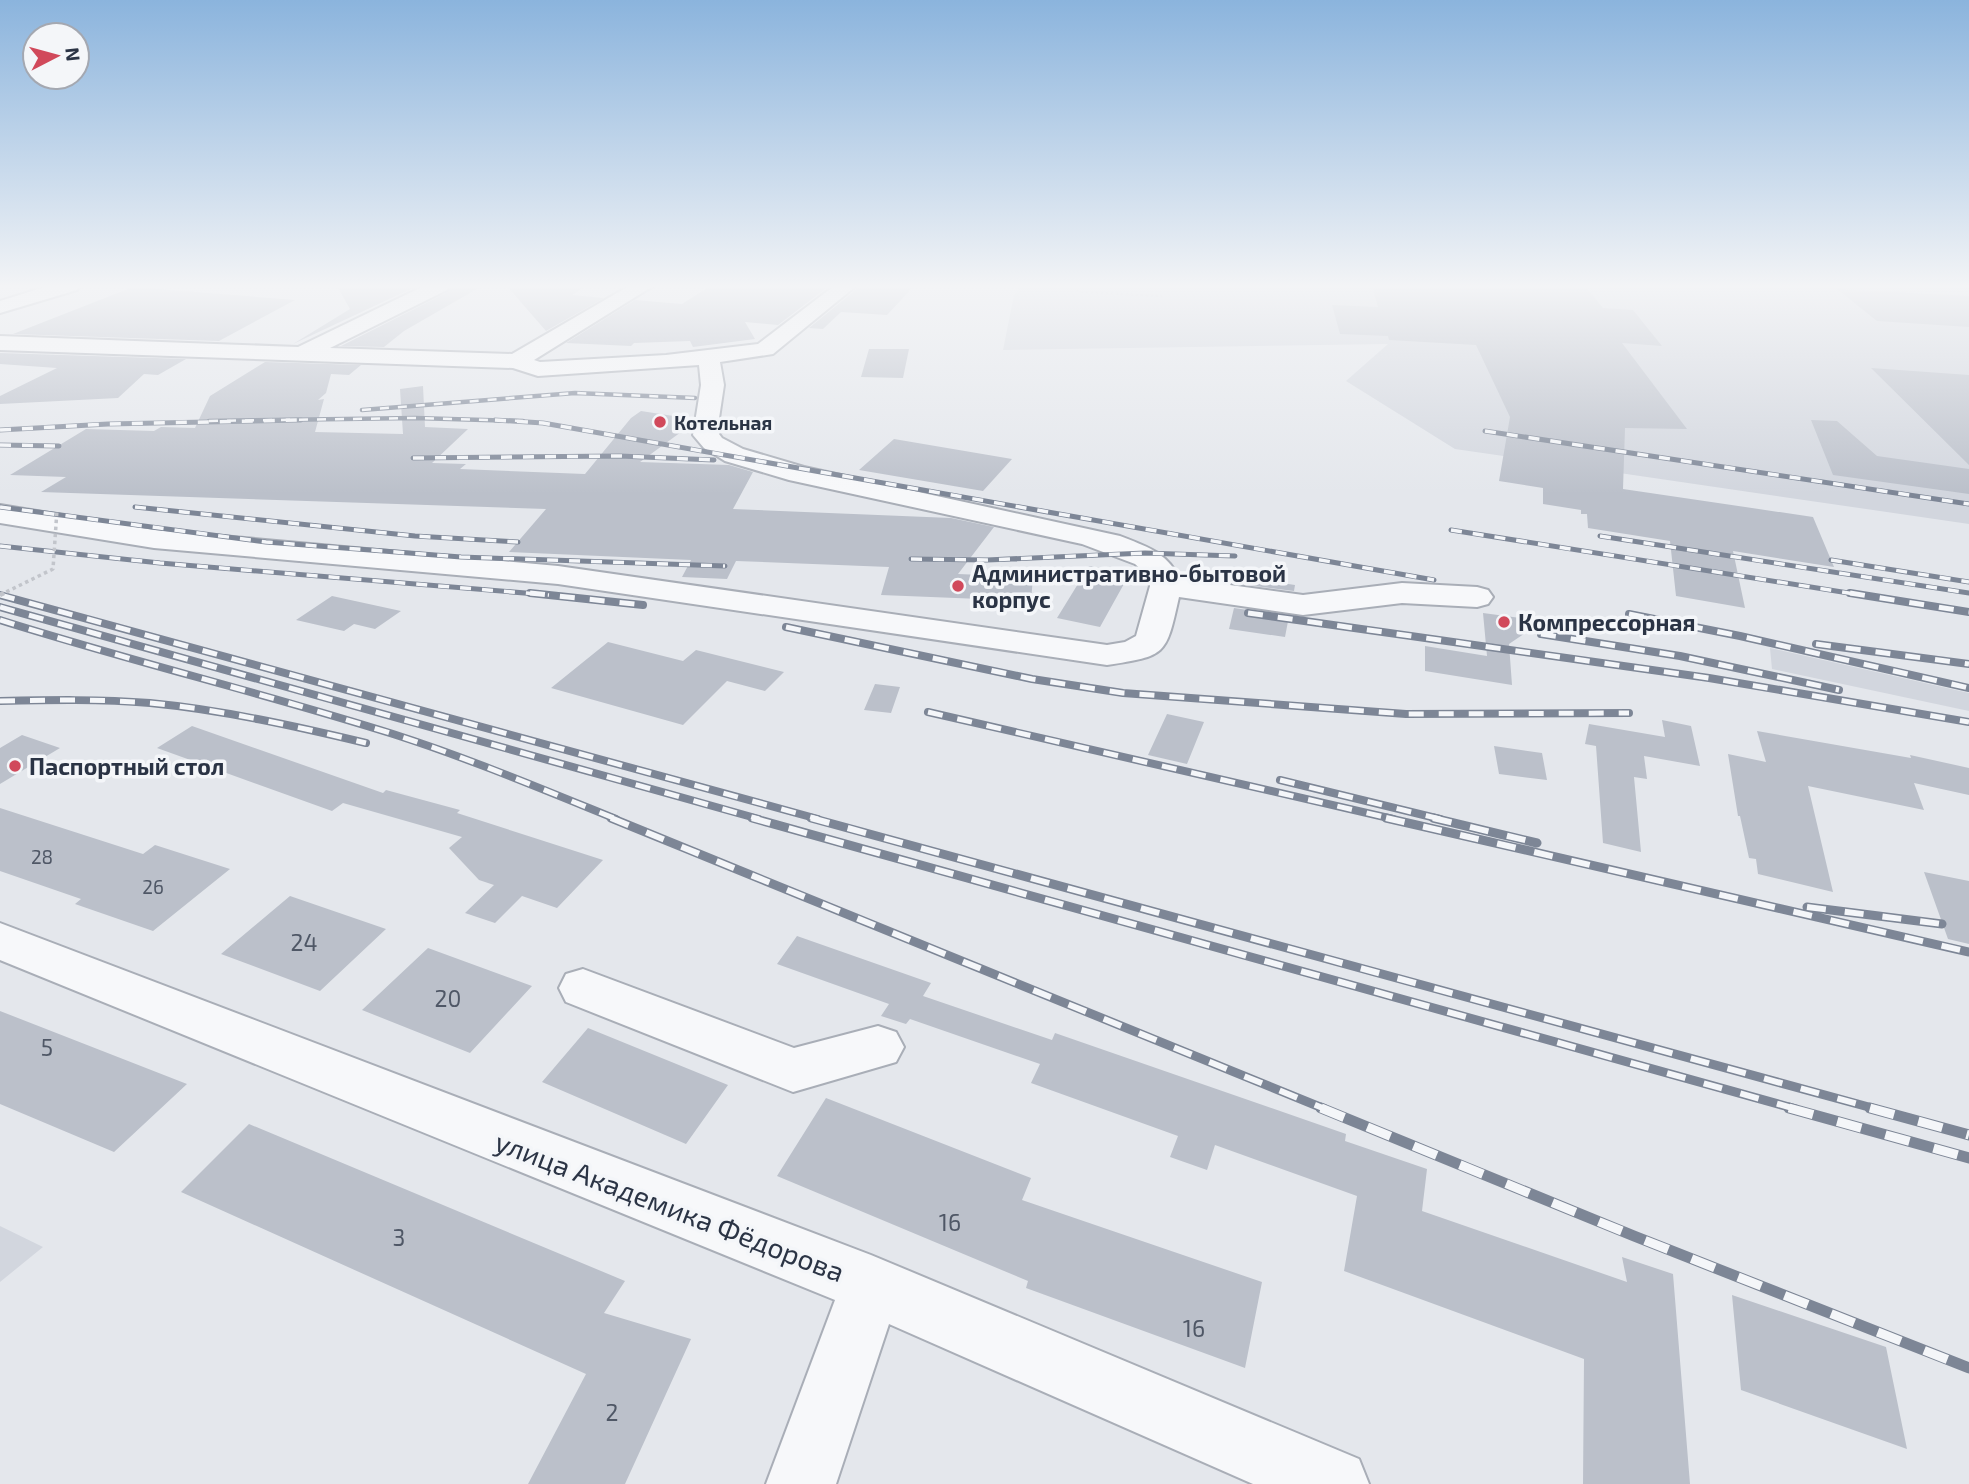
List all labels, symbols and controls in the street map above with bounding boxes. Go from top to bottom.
north arrow [21,21,91,91]
text: N [61,46,86,62]
place label: Котельная [674,411,772,434]
marker: Котельная [652,414,668,430]
place label: Административно-бытовой корпус [972,559,1286,613]
marker: Административно-бытовой корпус [950,578,966,594]
place label: Компрессорная [1518,608,1696,636]
marker: Компрессорная [1496,614,1512,630]
place label: Паспортный стол [29,752,224,780]
marker: Паспортный стол [7,758,23,774]
house number: 28 [31,845,53,868]
house number: 26 [142,875,164,898]
house number: 24 [290,928,318,956]
house number: 20 [435,984,461,1012]
house number: 5 [41,1033,53,1061]
street label: улица Академика Фёдорова [491,1124,849,1288]
house number: 16 [939,1208,961,1236]
house number: 3 [393,1223,405,1251]
house number: 16 [1183,1314,1205,1342]
house number: 2 [606,1398,618,1426]

